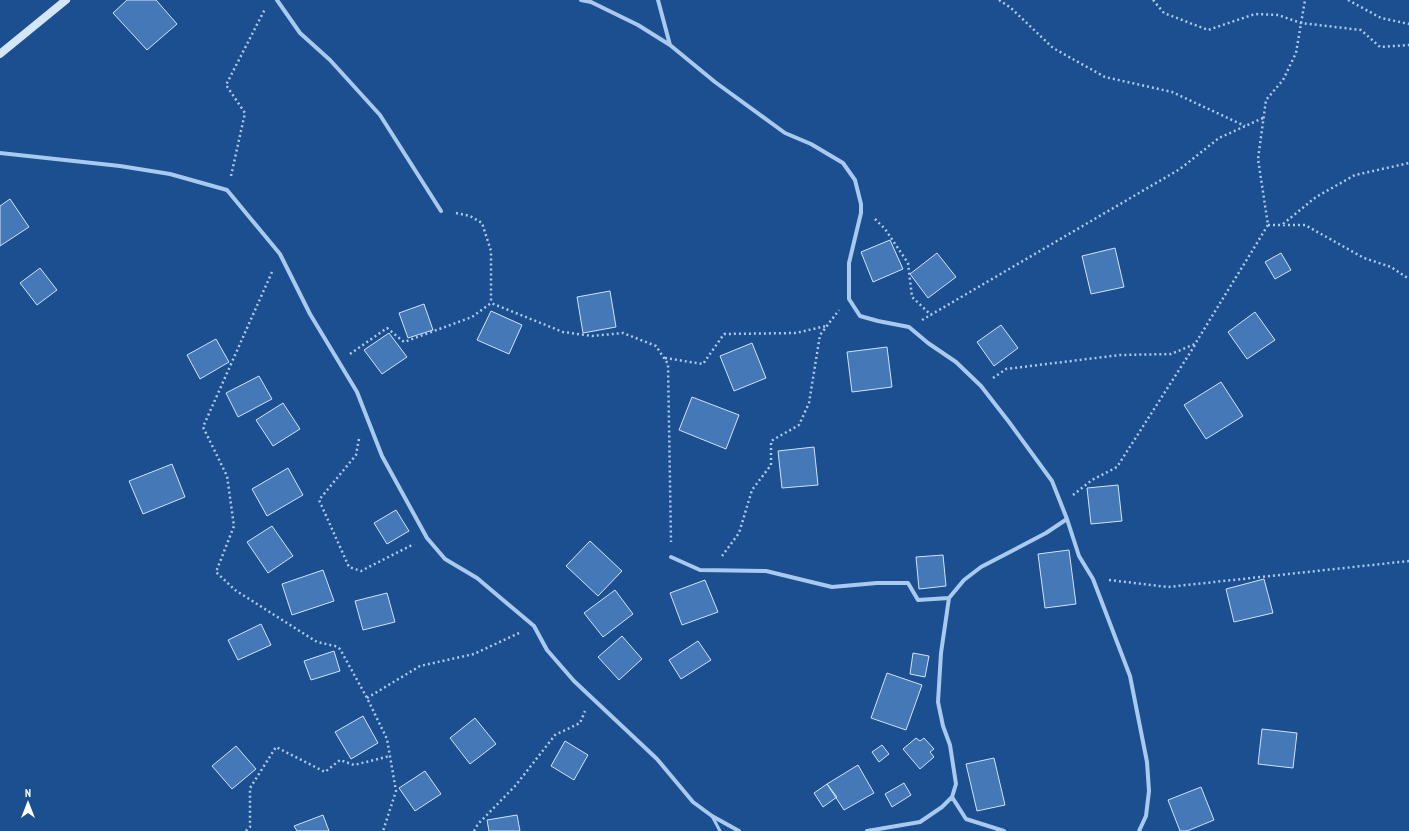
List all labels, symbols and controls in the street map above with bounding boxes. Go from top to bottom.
north arrow [8,783,48,823]
text: N [25,786,31,800]

